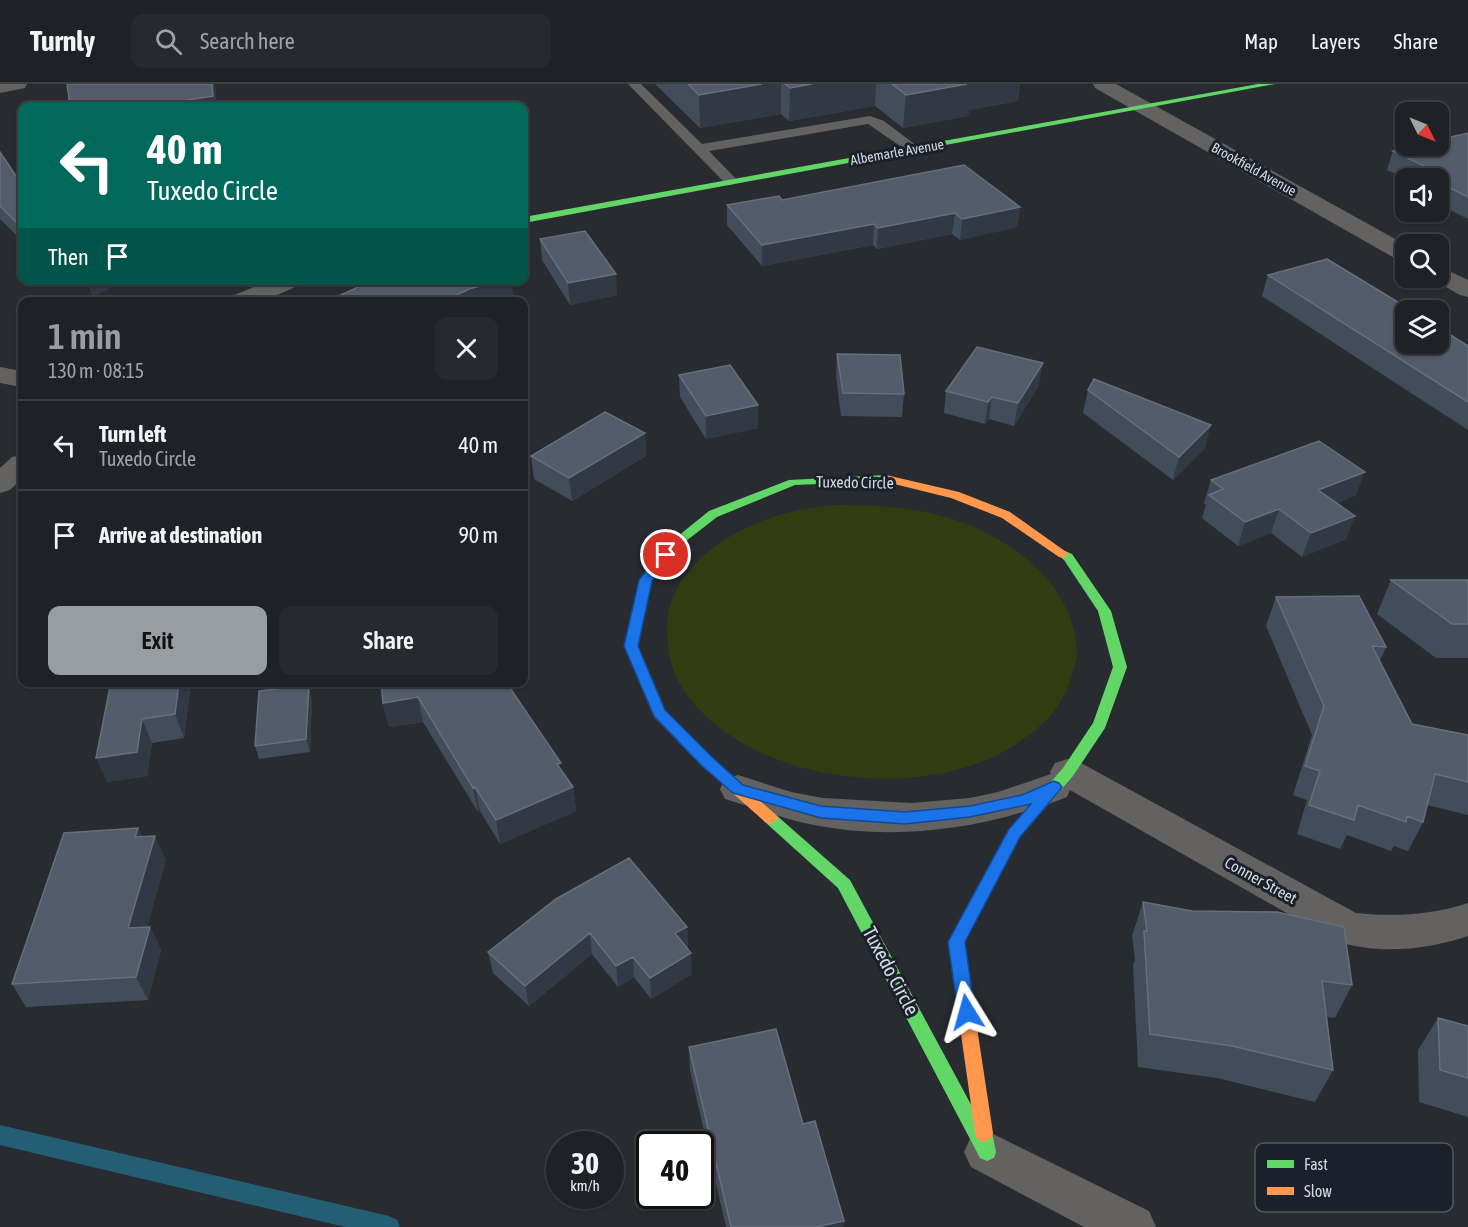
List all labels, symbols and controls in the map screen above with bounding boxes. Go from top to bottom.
search box [131,14,551,68]
text: Turnly [30,25,95,57]
icon: search [152,25,185,58]
text: Search here [200,28,295,54]
text: Map [1244,29,1278,53]
text: Layers [1311,29,1361,53]
text: Share [1394,29,1438,53]
north arrow [1395,102,1449,156]
map controls [1395,102,1449,354]
text: 40 m [147,125,222,173]
icon: left [48,126,126,204]
street label: Albemarle Avenue [849,136,945,168]
street label: Brookfield Avenue [1209,139,1299,199]
button: sound [1395,168,1449,222]
text: Tuxedo Circle [147,175,278,206]
button: search [1395,234,1449,288]
icon: arrive [101,240,134,273]
text: Then [48,244,89,270]
button: layers [1395,300,1449,354]
text: 1 min [48,315,122,357]
button: close [435,317,498,380]
text: 130 m · 08:15 [48,359,144,382]
text: Turn left [99,421,166,447]
icon: left [48,429,81,462]
text: 40 m [458,432,498,458]
text: Tuxedo Circle [99,447,196,470]
street label: Tuxedo Circle [816,472,894,492]
icon: arrive [48,519,81,552]
text: Arrive at destination [99,522,262,548]
text: 90 m [458,522,498,548]
pin [640,529,691,580]
icon: arrive [649,538,682,571]
button: Exit [48,606,267,675]
button: Share [279,606,498,675]
street label: Conner Street [1222,853,1300,907]
street label: Tuxedo Circle [859,923,924,1019]
position arrow [935,980,999,1044]
speed limit sign: 40 [636,1131,714,1209]
legend [1255,1143,1453,1212]
text: 30 [571,1146,599,1180]
text: Fast [1304,1155,1328,1173]
text: km/h [570,1177,600,1194]
text: Slow [1304,1182,1332,1200]

